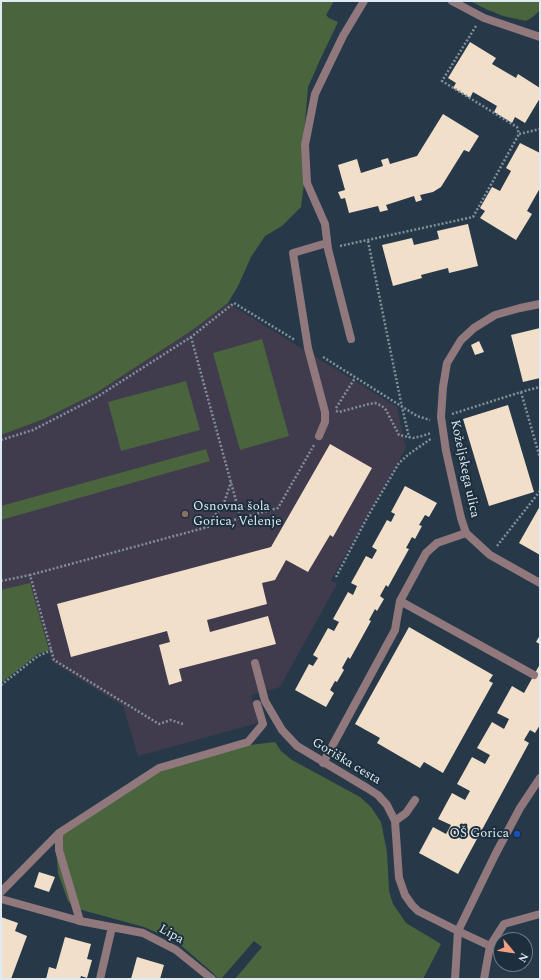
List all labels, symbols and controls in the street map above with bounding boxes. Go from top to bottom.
street label: Koželjskega ulica [446,419,482,519]
place label: Osnovna šola Gorica, Velenje [193,499,282,530]
marker: Osnovna šola Gorica, Velenje [180,509,190,519]
street label: Goriška cesta [309,735,383,789]
place label: OŠ Gorica [450,826,509,842]
marker: OŠ Gorica [512,829,522,839]
street label: Lipa [156,922,186,948]
north arrow [493,932,533,972]
text: N [513,950,533,966]

